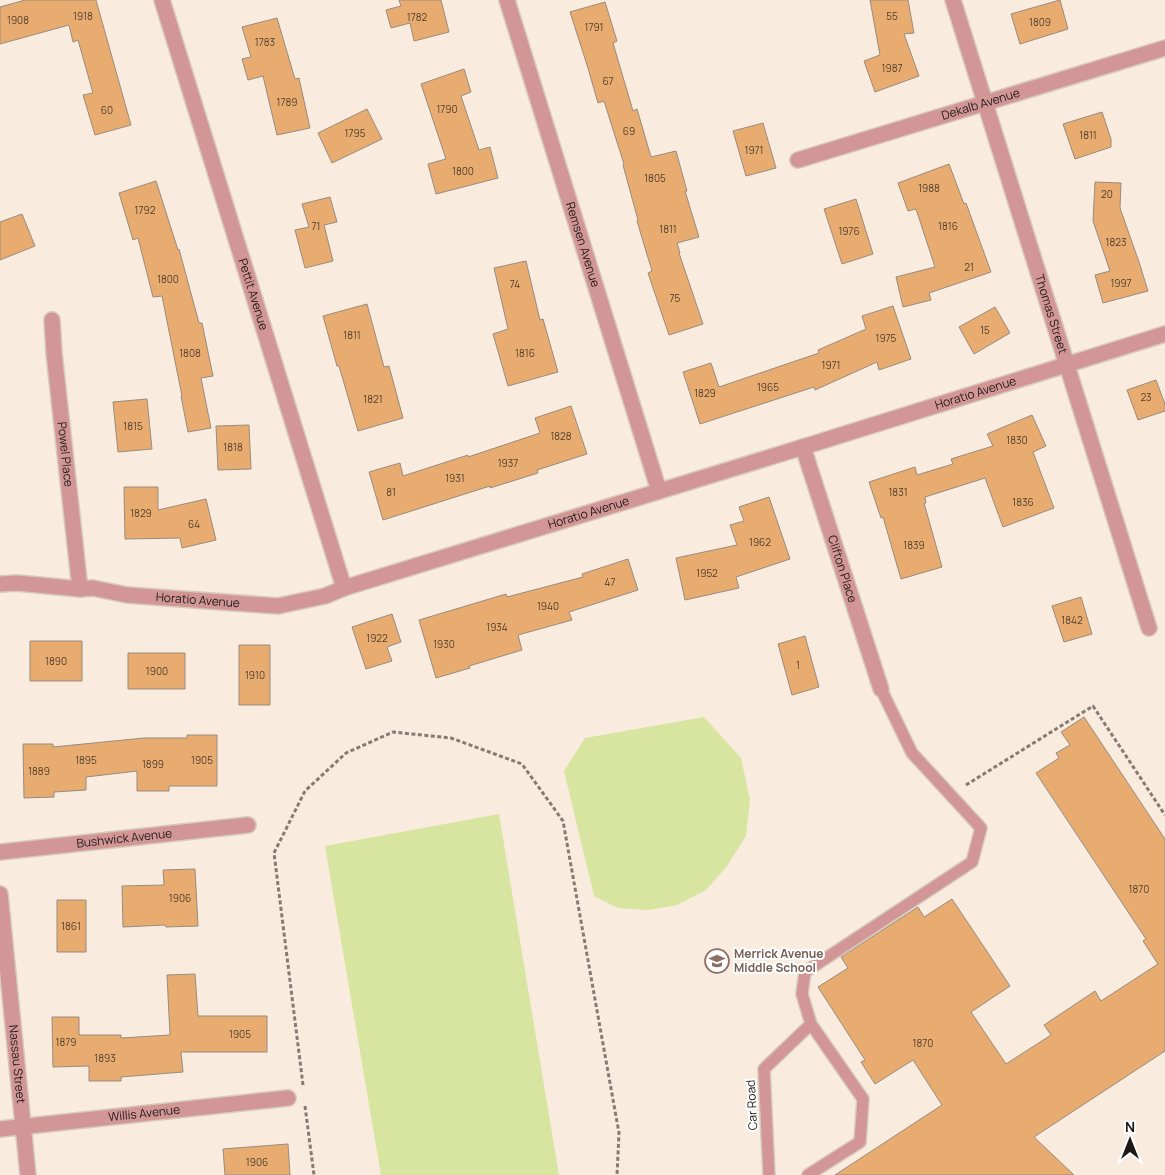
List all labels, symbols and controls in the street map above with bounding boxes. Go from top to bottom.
house number: 1918 [73,9,93,23]
house number: 55 [886,9,898,23]
house number: 1782 [407,10,428,24]
house number: 1908 [7,13,29,27]
house number: 1809 [1029,15,1051,29]
house number: 1791 [584,20,604,34]
house number: 1783 [255,35,275,49]
house number: 1987 [882,61,902,75]
house number: 67 [602,74,614,88]
street label: Dekalb Avenue [939,84,1022,124]
house number: 1789 [277,95,297,109]
house number: 1790 [436,102,458,116]
house number: 60 [101,103,113,117]
house number: 69 [623,124,635,138]
house number: 1795 [345,126,366,140]
house number: 1811 [1079,128,1097,142]
house number: 1971 [745,143,763,157]
house number: 1800 [452,164,474,178]
house number: 1805 [644,171,666,185]
house number: 1988 [918,181,940,195]
house number: 20 [1101,187,1113,201]
street label: Remsen Avenue [562,200,604,289]
house number: 1792 [135,203,156,217]
house number: 71 [312,219,320,233]
house number: 1816 [938,219,958,233]
house number: 1811 [659,222,677,236]
house number: 1976 [838,224,860,238]
house number: 1823 [1106,235,1126,249]
street label: Pettit Avenue [234,256,273,332]
house number: 21 [964,260,974,274]
house number: 1800 [157,272,179,286]
street label: Thomas Street [1031,272,1072,356]
house number: 1997 [1110,276,1132,290]
house number: 74 [510,277,520,291]
house number: 75 [670,291,681,305]
house number: 15 [980,323,990,337]
house number: 1811 [343,328,361,342]
house number: 1975 [876,331,897,345]
house number: 1808 [179,346,201,360]
house number: 1816 [515,346,535,360]
house number: 1971 [822,358,840,372]
street label: Horatio Avenue [933,372,1018,413]
house number: 1965 [757,380,779,394]
house number: 1829 [694,386,716,400]
house number: 23 [1140,390,1152,404]
house number: 1821 [363,392,383,406]
house number: 1815 [123,419,143,433]
street label: Powel Place [54,421,78,488]
house number: 1828 [550,429,572,443]
house number: 1830 [1006,433,1028,447]
house number: 1818 [223,440,243,454]
house number: 1937 [498,456,518,470]
house number: 1931 [445,471,465,485]
house number: 81 [386,485,396,499]
house number: 1831 [888,485,908,499]
street label: Horatio Avenue [546,492,631,533]
house number: 1836 [1012,495,1034,509]
house number: 1829 [130,506,152,520]
house number: 64 [188,517,200,531]
street label: Clifton Place [824,533,862,605]
house number: 1962 [749,535,771,549]
house number: 1839 [903,538,925,552]
house number: 1952 [696,566,718,580]
house number: 47 [605,575,615,589]
street label: Horatio Avenue [155,588,240,611]
house number: 1940 [537,599,559,613]
house number: 1842 [1061,613,1083,627]
house number: 1934 [486,620,508,634]
house number: 1922 [366,631,388,645]
house number: 1930 [433,637,455,651]
house number: 1890 [45,654,67,668]
house number: 1 [796,658,800,672]
house number: 1900 [146,664,168,678]
house number: 1910 [245,668,265,682]
house number: 1895 [75,753,97,767]
house number: 1905 [191,753,213,767]
house number: 1899 [142,757,164,771]
house number: 1889 [28,764,50,778]
street label: Bushwick Avenue [76,824,173,852]
house number: 1870 [1129,882,1149,896]
house number: 1906 [169,891,191,905]
house number: 1861 [61,919,81,933]
place label: Merrick Avenue Middle School [734,945,823,976]
school or university icon: Merrick Avenue Middle School [704,948,730,974]
street label: Nassau Street [5,1024,30,1104]
house number: 1905 [229,1027,251,1041]
house number: 1879 [56,1035,76,1049]
house number: 1870 [913,1036,933,1050]
house number: 1893 [94,1051,116,1065]
street label: Car Road [742,1079,761,1131]
street label: Willis Avenue [107,1101,181,1125]
north arrow [1105,1115,1155,1165]
text: N [1125,1117,1135,1136]
house number: 1906 [246,1155,268,1169]

